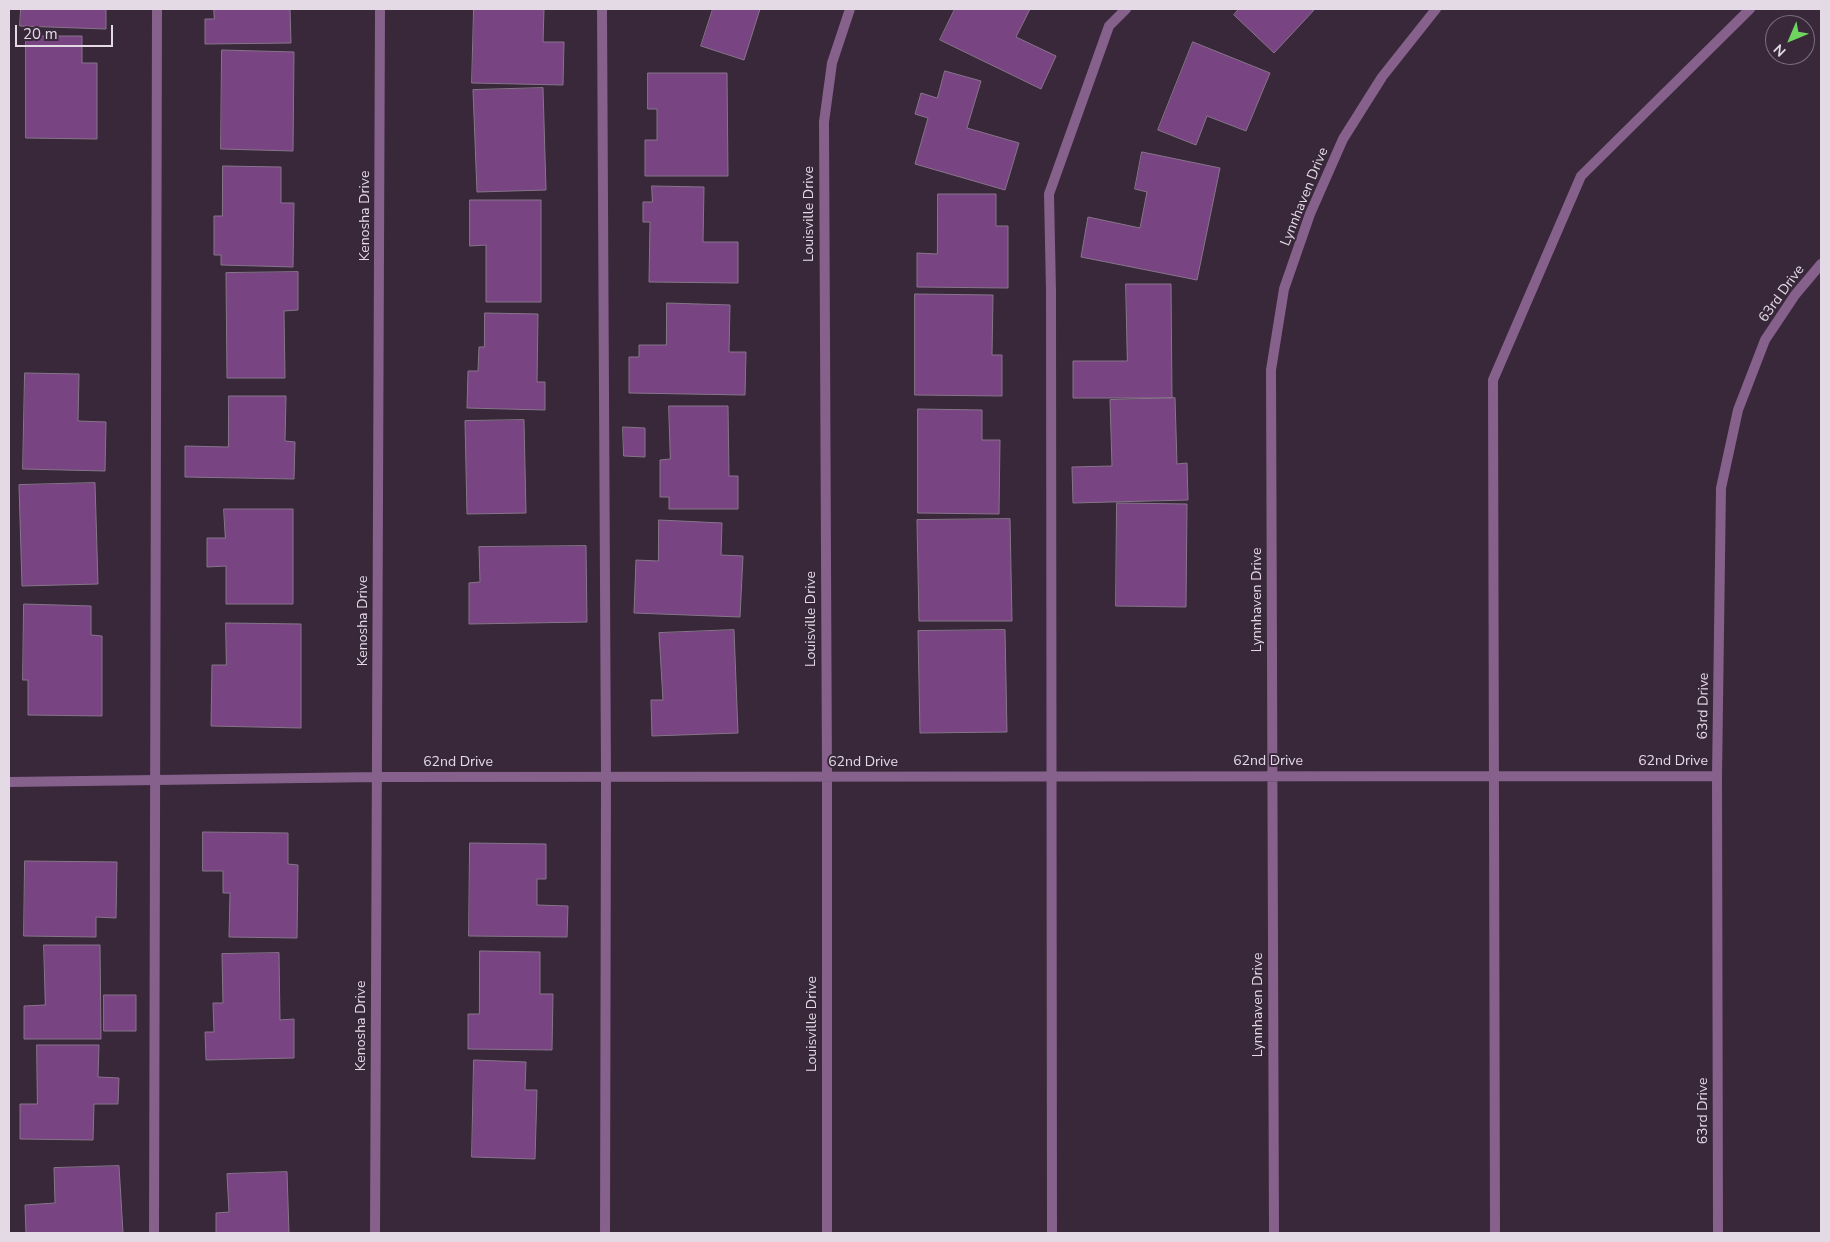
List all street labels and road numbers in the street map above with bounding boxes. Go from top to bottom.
street label: Lynnhaven Drive [1278,145,1332,249]
street label: Louisville Drive [802,166,818,262]
street label: Kenosha Drive [358,171,374,261]
street label: 63rd Drive [1756,262,1808,326]
street label: Lynnhaven Drive [1250,548,1266,652]
street label: Louisville Drive [804,571,820,667]
street label: Kenosha Drive [356,576,372,666]
street label: 63rd Drive [1695,673,1713,739]
street label: 62nd Drive [1233,754,1303,770]
street label: 62nd Drive [1638,754,1708,770]
street label: 62nd Drive [423,755,493,771]
street label: 62nd Drive [828,755,898,771]
street label: Lynnhaven Drive [1251,953,1267,1057]
street label: Louisville Drive [805,976,821,1072]
street label: Kenosha Drive [354,981,370,1071]
street label: 63rd Drive [1696,1078,1712,1144]

